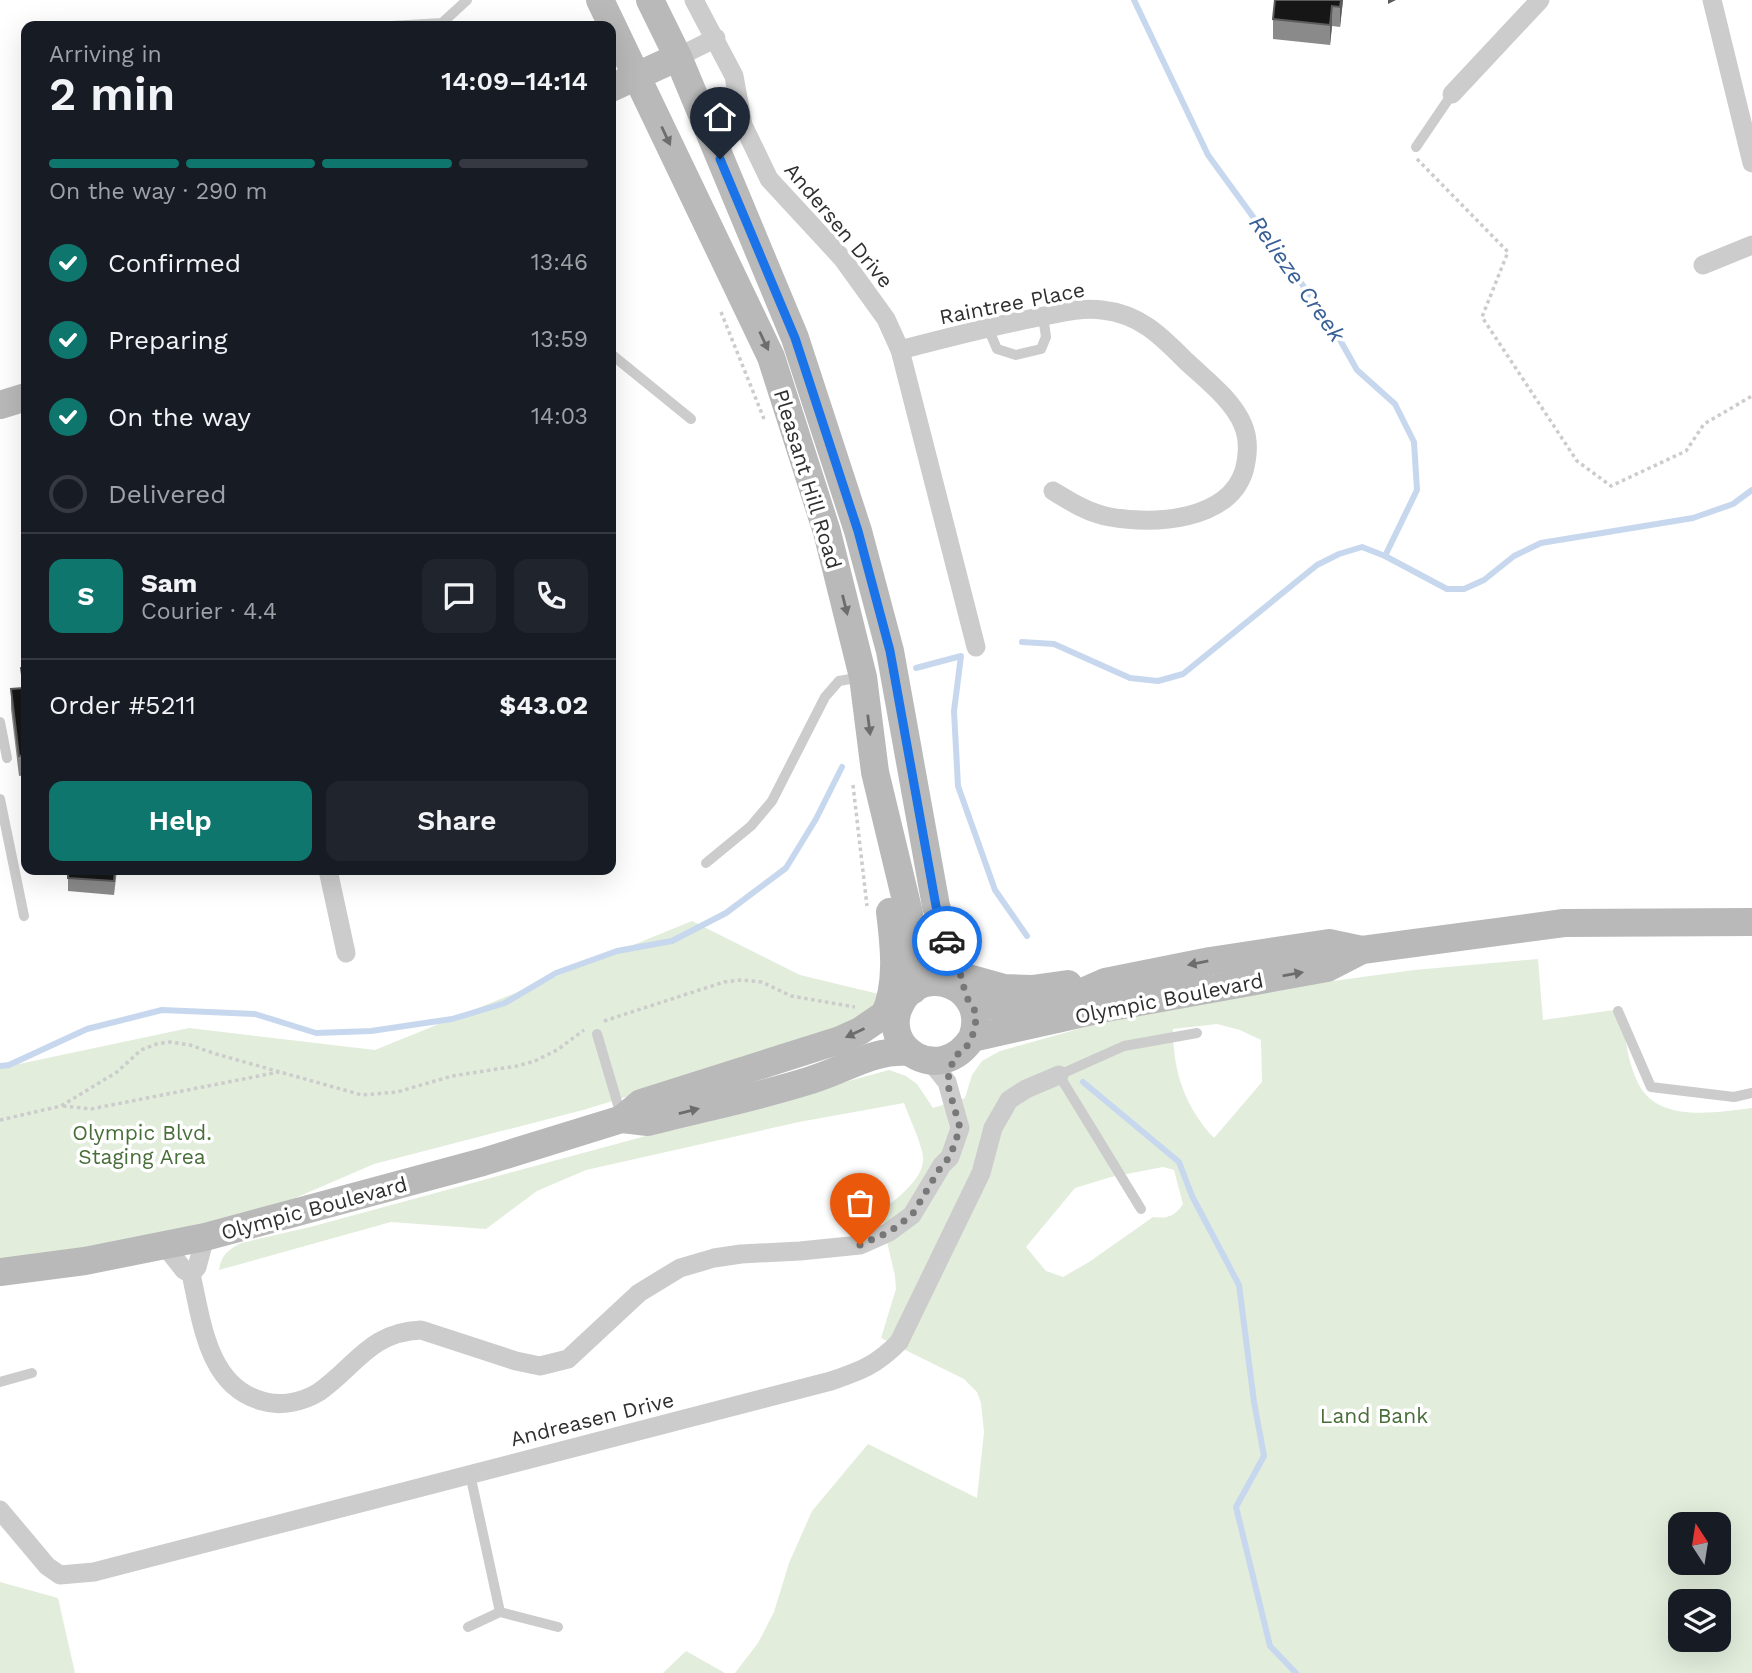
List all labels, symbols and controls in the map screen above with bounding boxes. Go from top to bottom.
text: Arriving in [49,41,162,68]
text: 14:09–14:14 [441,66,588,96]
text: 2 min [49,67,175,121]
pin [690,87,750,159]
icon: home [701,98,739,136]
one-way arrow [660,126,672,146]
street label: Andersen Drive [779,157,899,293]
text: On the way · 290 m [49,178,267,205]
water label: Relieze Creek [1243,210,1351,349]
icon: check [49,244,87,282]
text: Confirmed [108,248,241,278]
text: 13:46 [531,249,588,276]
street label: Raintree Place [937,277,1087,329]
icon: check [49,321,87,359]
text: Preparing [108,325,228,355]
text: 13:59 [531,326,588,353]
one-way arrow [758,331,769,351]
street label: Pleasant Hill Road [769,386,847,572]
icon: check [49,398,87,436]
text: On the way [108,402,251,432]
text: 14:03 [531,403,588,430]
text: Delivered [108,479,227,509]
button: chat [422,559,496,633]
button: phone [514,559,588,633]
text: Sam [141,568,197,598]
text: S [78,581,94,611]
one-way arrow [840,594,851,616]
text: Courier · 4.4 [141,598,277,625]
text: Order #5211 [49,690,196,720]
text: $43.02 [500,690,588,720]
one-way arrow [863,714,874,736]
button: Help [49,781,312,861]
button: Share [326,781,588,861]
courier [912,906,982,976]
icon: car [928,922,966,960]
one-way arrow [1187,958,1209,969]
street label: Olympic Boulevard [1073,967,1265,1029]
one-way arrow [1282,969,1304,980]
one-way arrow [845,1027,865,1039]
one-way arrow [679,1106,700,1116]
park label: Olympic Blvd. Staging Area [72,1120,212,1169]
street label: Olympic Boulevard [218,1171,410,1245]
pin [830,1173,890,1245]
icon: bag [841,1184,879,1222]
street label: Andreasen Drive [508,1387,676,1451]
park label: Land Bank [1320,1403,1428,1428]
north arrow [1668,1512,1731,1575]
map controls [1668,1512,1731,1652]
button: layers [1668,1589,1731,1652]

